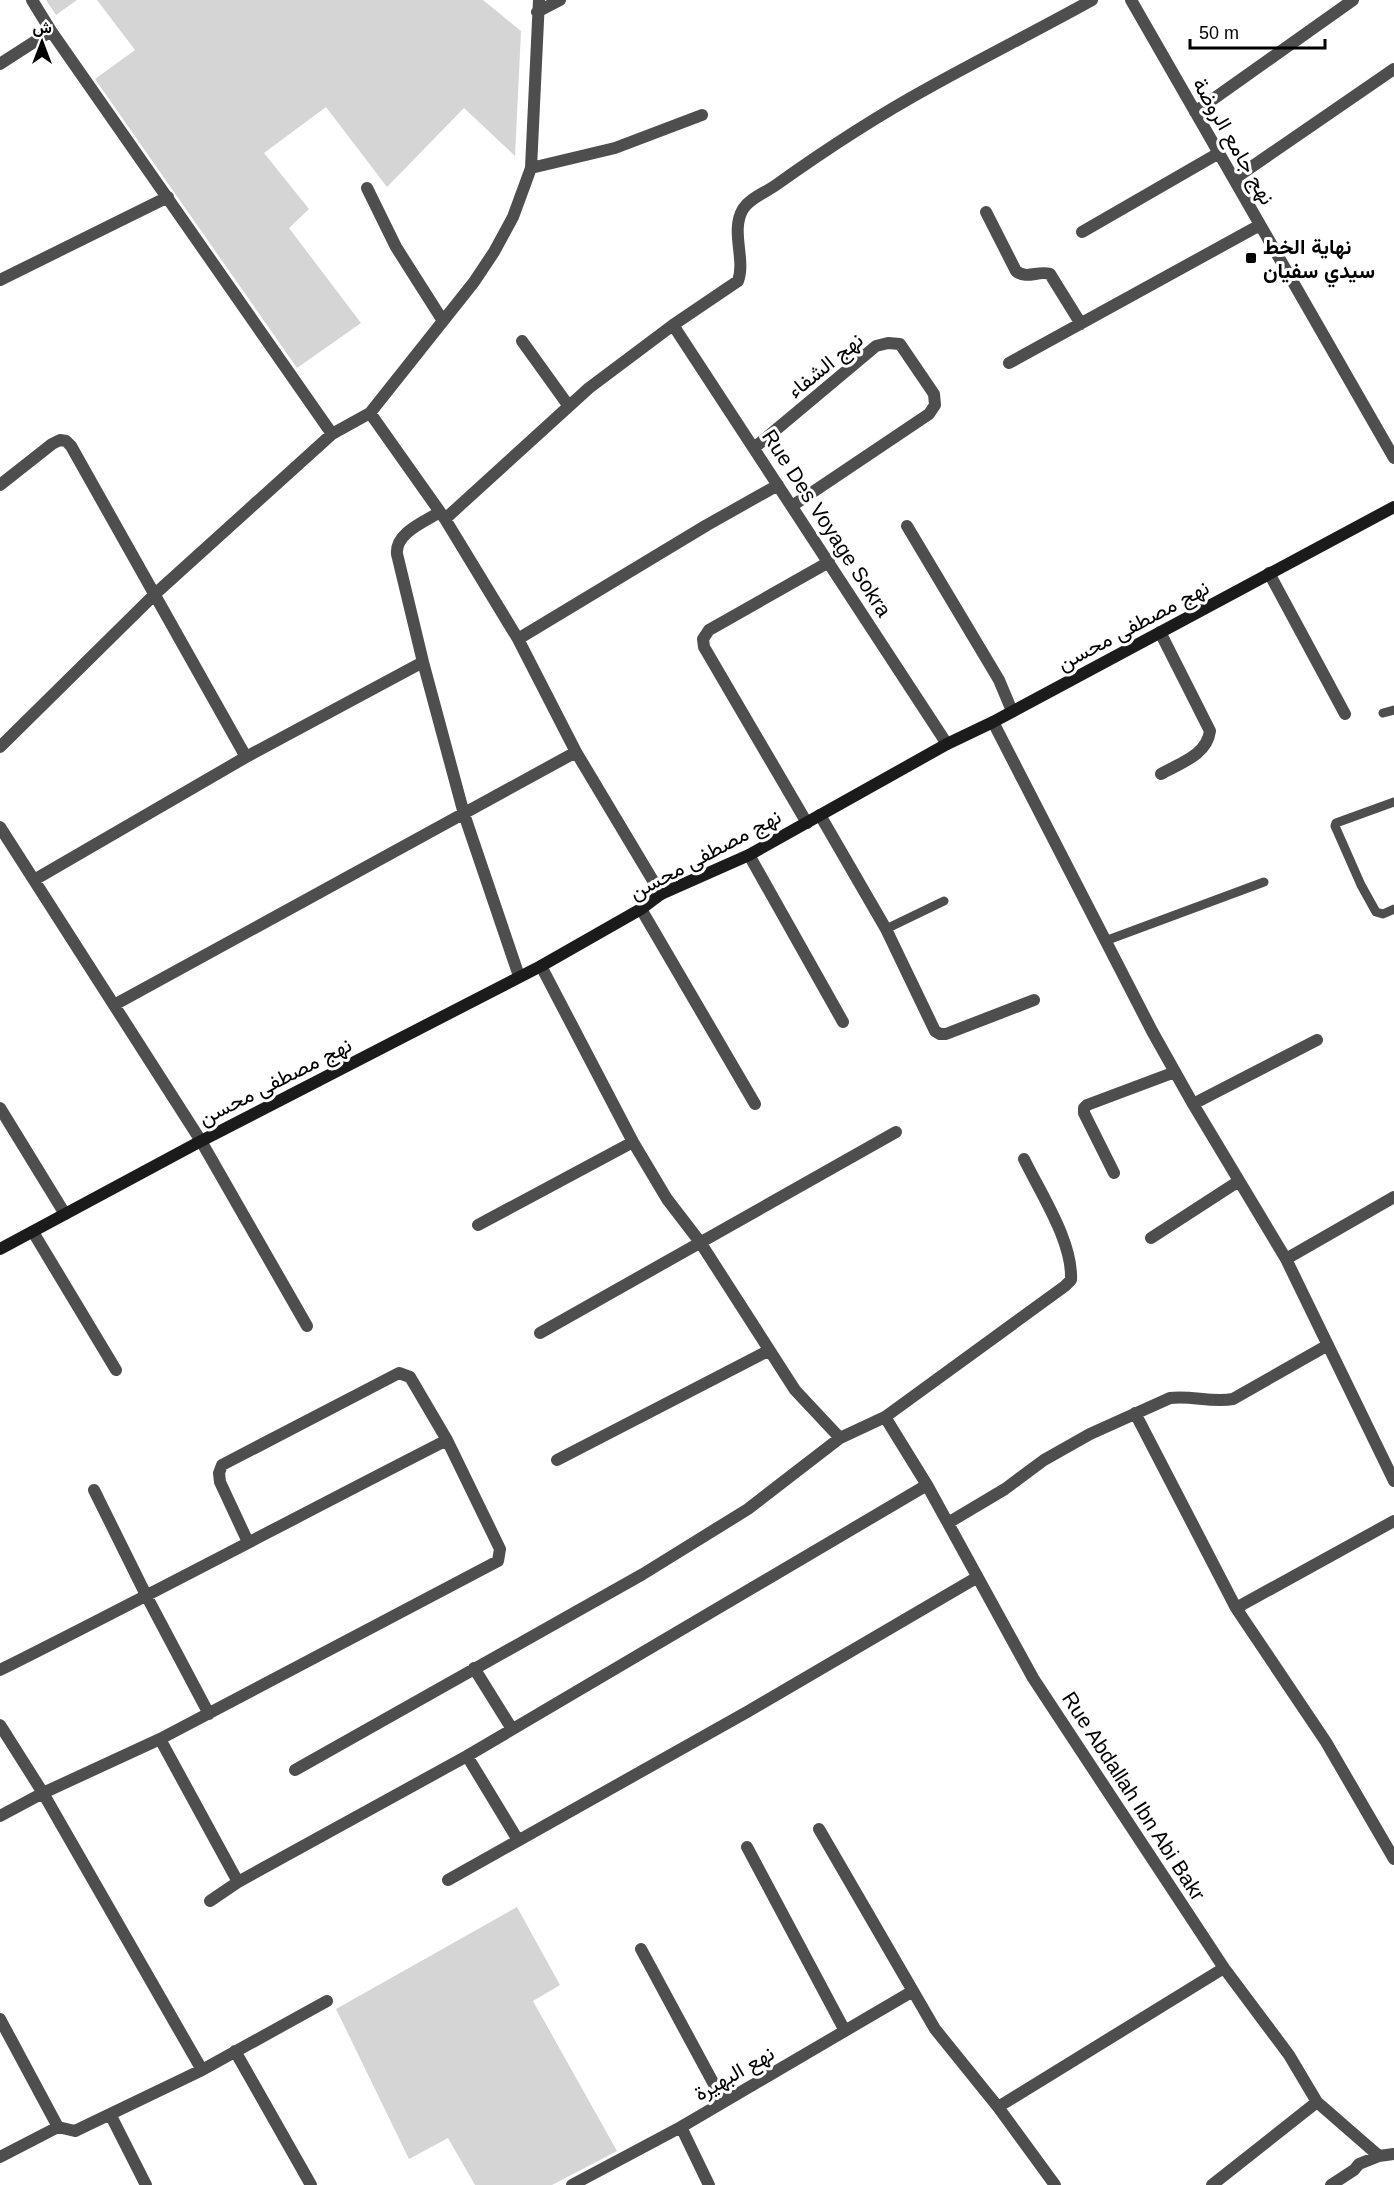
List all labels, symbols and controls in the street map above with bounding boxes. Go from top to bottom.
north arrow [12,12,72,72]
scale bar [1190,12,1325,50]
text: ش [32,19,52,37]
text: 50 m [1199,23,1239,43]
street label: نهج جامع الروضة [1186,74,1280,210]
place label: نهاية الخط سيدي سفيان [1263,235,1375,288]
marker: نهاية الخط سيدي سفيان [1244,251,1258,265]
street label: نهج الشفاء [783,328,869,405]
street label: Rue Des Voyage Sokra [758,425,896,621]
street label: نهج مصطفى محسن [1053,575,1214,677]
street label: نهج مصطفى محسن [625,804,786,906]
street label: نهج مصطفى محسن [195,1033,357,1132]
street label: Rue Abdallah Ibn Abi Bakr [1058,1687,1210,1905]
street label: نهع البهيرة [690,2041,779,2108]

